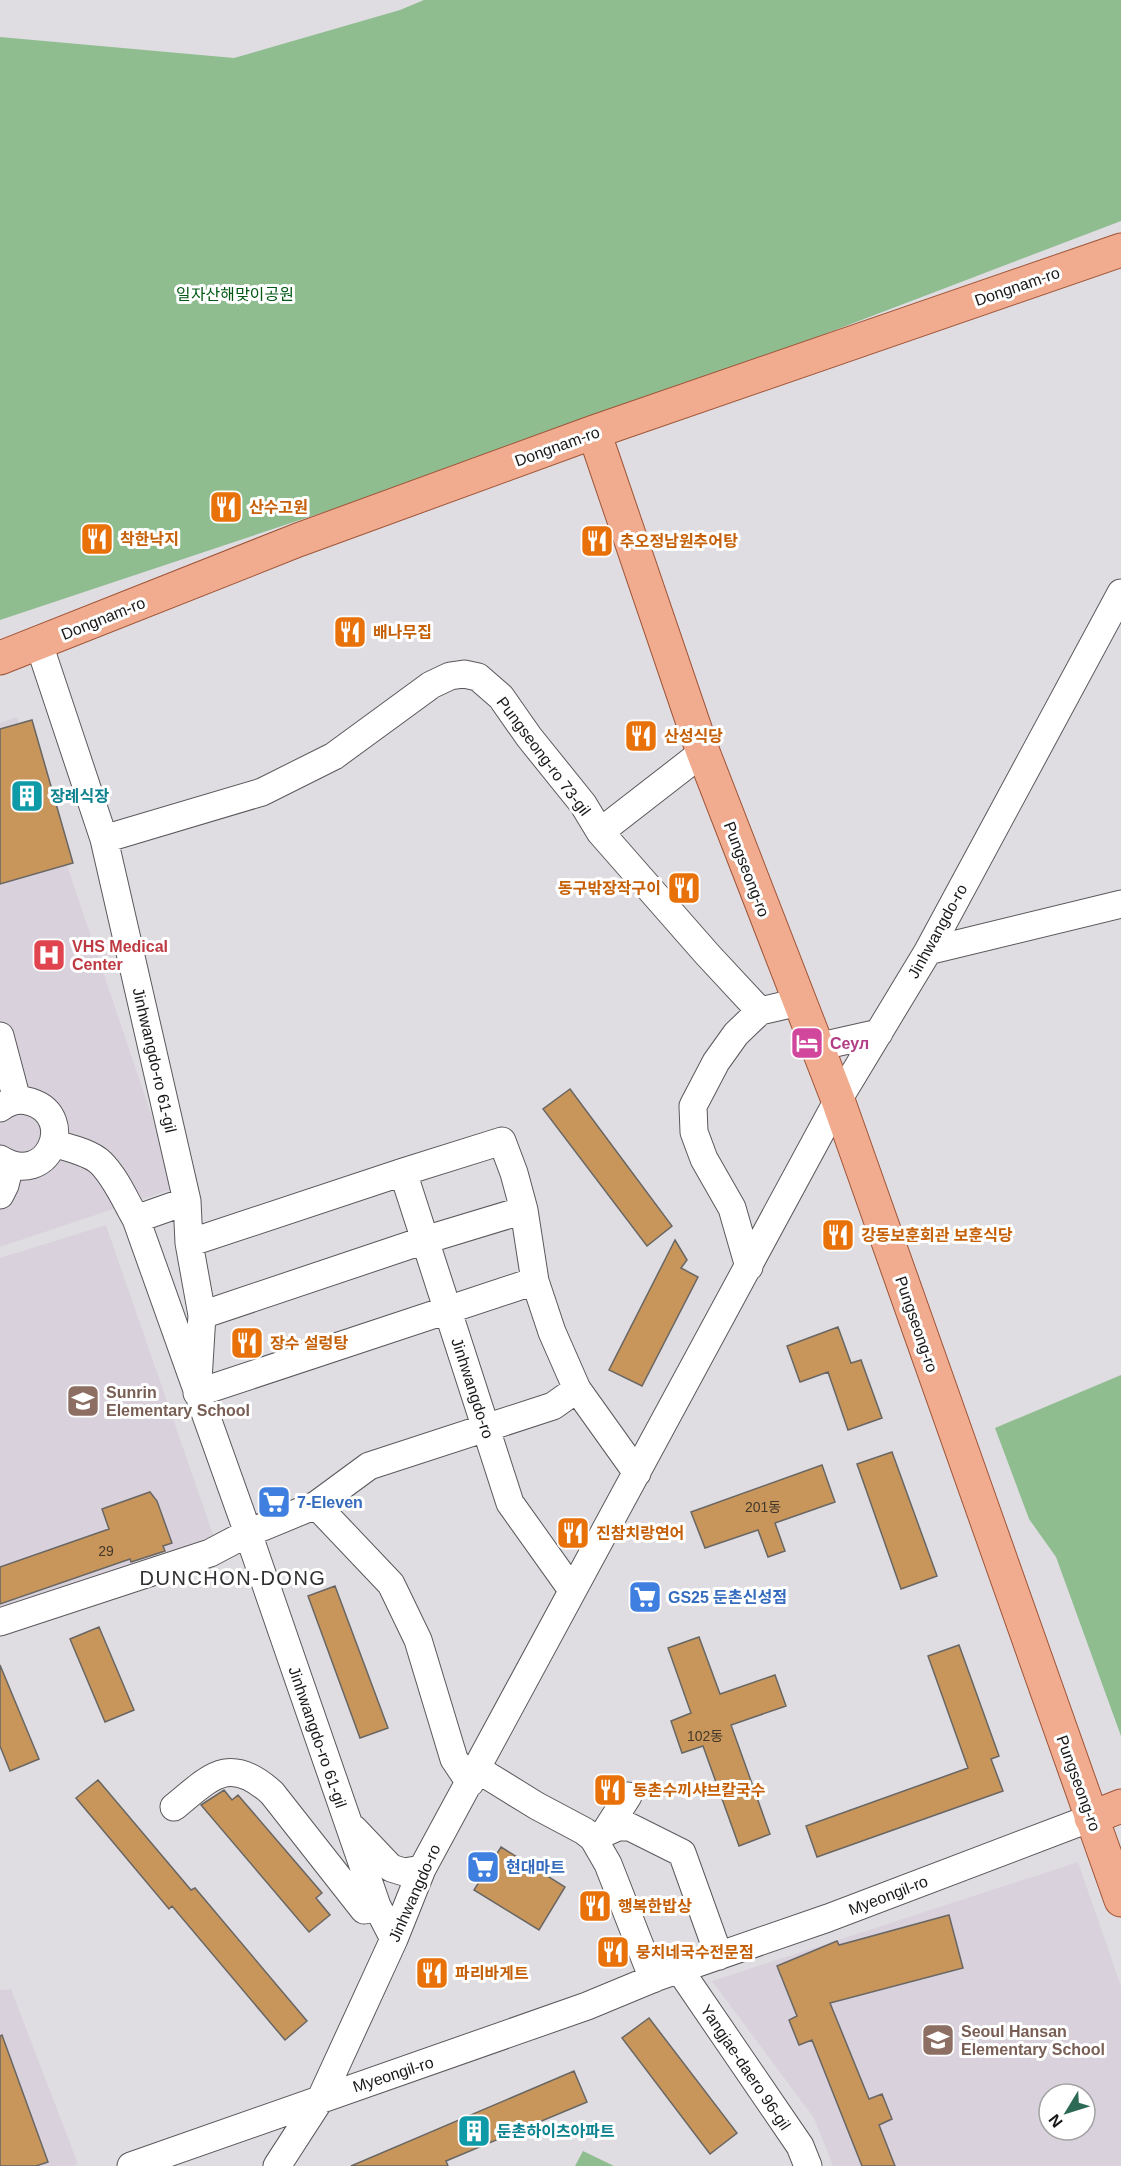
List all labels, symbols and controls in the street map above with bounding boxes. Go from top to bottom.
street label: Dongnam-ro [972,264,1062,309]
park label: 일자산해맞이공원 [176,286,294,303]
street label: Dongnam-ro [512,423,602,470]
restaurant icon: 산수고원 [208,489,244,525]
place label: 산수고원 [249,499,308,516]
restaurant icon: 착한낙지 [79,521,115,557]
restaurant icon: 추오정남원추어탕 [579,523,615,559]
place label: 착한낙지 [120,530,179,548]
place label: 추오정남원추어탕 [620,533,738,550]
street label: Dongnam-ro [59,594,148,643]
restaurant icon: 배나무집 [332,614,368,650]
place label: 배나무집 [373,624,432,641]
street label: Pungseong-ro 73-gil [493,694,594,819]
restaurant icon: 산성식당 [623,718,659,754]
place label: 산성식당 [664,728,723,745]
building icon: 장례식장 [9,778,45,814]
place label: 장례식장 [50,788,109,805]
street label: Pungseong-ro [721,819,773,919]
restaurant icon: 동구밖장작구이 [666,870,702,906]
place label: 동구밖장작구이 [558,880,661,897]
street label: Jinhwangdo-ro [905,881,970,981]
hospital icon: VHS Medical Center [31,937,67,973]
place label: VHS Medical Center [72,938,168,973]
street label: Jinhwangdo-ro 61-gil [130,986,180,1134]
hotel icon: Сеул [789,1025,825,1061]
place label: Сеул [830,1035,869,1052]
restaurant icon: 강동보훈회관 보훈식당 [820,1217,856,1253]
place label: 강동보훈회관 보훈식당 [861,1227,1013,1244]
street label: Pungseong-ro [892,1274,941,1375]
restaurant icon: 장수 설렁탕 [229,1325,265,1361]
place label: 장수 설렁탕 [270,1335,348,1352]
street label: Jinhwangdo-ro [448,1336,497,1441]
school or university icon: Sunrin Elementary School [65,1383,101,1419]
place label: Sunrin Elementary School [106,1384,250,1419]
supermarket icon: 7-Eleven [256,1484,292,1520]
place label: 7-Eleven [297,1494,363,1511]
house number: 201동 [745,1499,781,1515]
restaurant icon: 진참치랑연어 [555,1515,591,1551]
place label: 진참치랑연어 [596,1525,684,1542]
house number: 29 [98,1543,114,1559]
district label: DUNCHON-DONG [140,1567,326,1589]
supermarket icon: GS25 둔촌신성점 [627,1579,663,1615]
place label: GS25 둔촌신성점 [668,1589,787,1606]
street label: Jinhwangdo-ro 61-gil [285,1664,350,1810]
house number: 102동 [687,1728,723,1744]
street label: Pungseong-ro [1053,1733,1104,1833]
restaurant icon: 동촌수끼샤브칼국수 [592,1772,628,1808]
place label: 동촌수끼샤브칼국수 [633,1782,766,1799]
street label: Jinhwangdo-ro [385,1842,444,1945]
supermarket icon: 현대마트 [465,1849,501,1885]
place label: 현대마트 [506,1858,565,1876]
street label: Myeongil-ro [846,1873,930,1918]
restaurant icon: 행복한밥상 [577,1888,613,1924]
place label: 행복한밥상 [618,1897,692,1915]
restaurant icon: 뭉치네국수전문점 [595,1934,631,1970]
place label: 뭉치네국수전문점 [636,1944,754,1961]
restaurant icon: 파리바게트 [414,1955,450,1991]
place label: 파리바게트 [455,1965,529,1982]
street label: Yangjae-daero 96-gil [697,2001,794,2133]
school or university icon: Seoul Hansan Elementary School [920,2022,956,2058]
place label: Seoul Hansan Elementary School [961,2023,1105,2058]
street label: Myeongil-ro [351,2053,436,2095]
north arrow [1037,2082,1097,2142]
text: N [1045,2111,1066,2131]
building icon: 둔촌하이츠아파트 [456,2113,492,2149]
place label: 둔촌하이츠아파트 [497,2123,615,2140]

